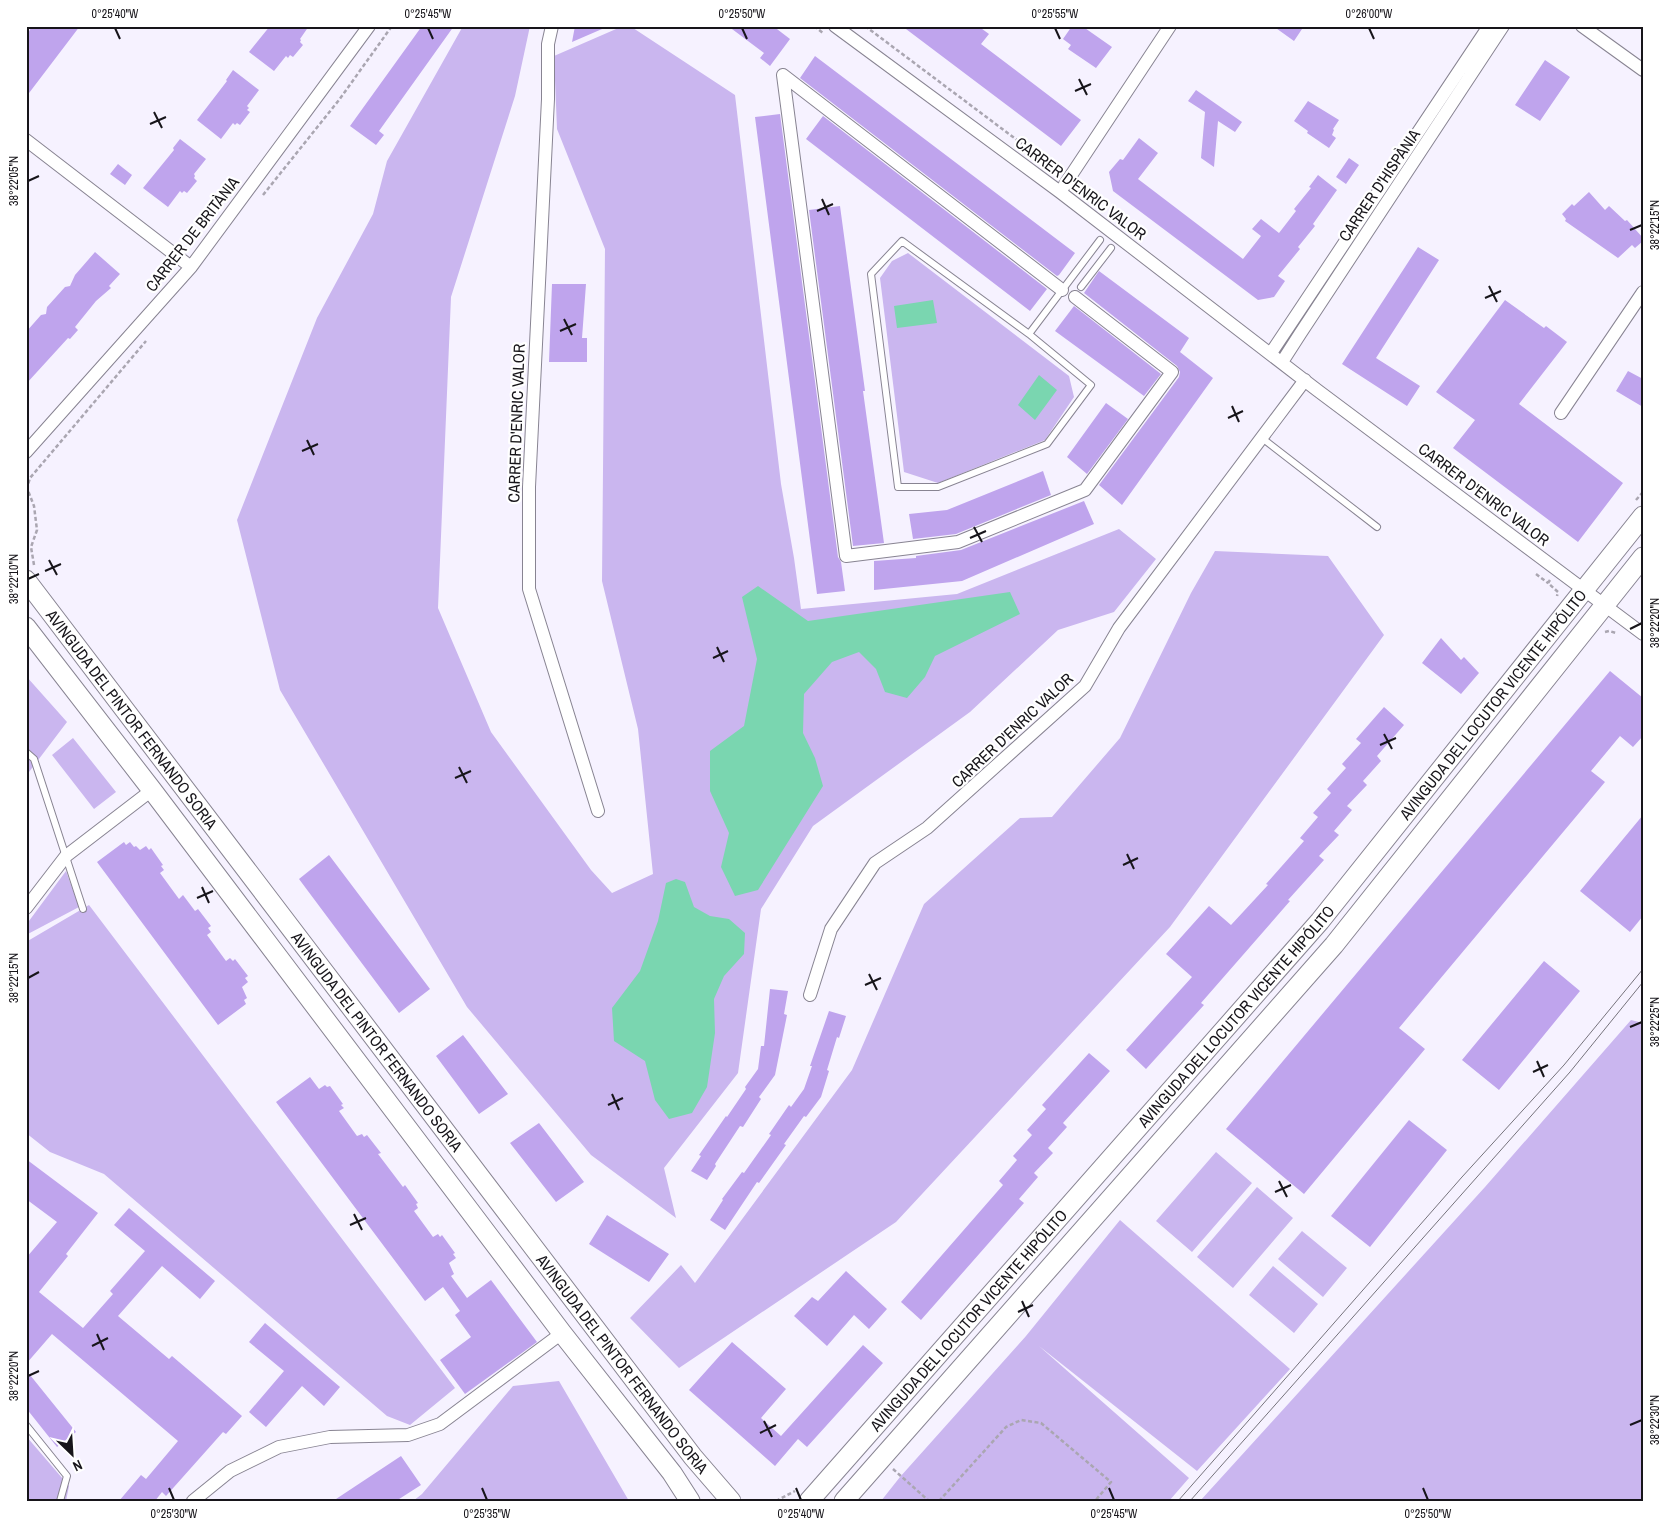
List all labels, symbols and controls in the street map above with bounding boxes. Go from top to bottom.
text: 0°25'40"W [92,6,139,22]
text: 0°25'45"W [405,6,452,22]
text: 0°25'50"W [719,6,766,22]
text: 0°25'55"W [1032,6,1079,22]
text: 0°26'00"W [1346,6,1393,22]
street label: CARRER D'HISPÀNIA [1333,124,1425,246]
street label: CARRER D'ENRIC VALOR [1011,131,1152,245]
text: 38°22'05"N [6,156,22,206]
street label: CARRER DE BRITÀNIA [140,172,244,296]
text: 38°22'15"N [1647,200,1663,250]
street label: CARRER D'ENRIC VALOR [502,343,530,503]
street label: CARRER D'ENRIC VALOR [1414,437,1555,551]
text: 38°22'10"N [6,554,22,604]
street label: AVINGUDA DEL LOCUTOR VICENTE HIPÓLITO [1393,585,1591,825]
text: 38°22'20"N [1647,598,1663,648]
street label: AVINGUDA DEL PINTOR FERNANDO SORIA [41,604,223,834]
street label: CARRER D'ENRIC VALOR [946,667,1078,792]
street label: AVINGUDA DEL LOCUTOR VICENTE HIPÓLITO [1132,901,1339,1133]
street label: AVINGUDA DEL PINTOR FERNANDO SORIA [286,926,468,1156]
text: 38°22'15"N [6,953,22,1003]
text: 38°22'25"N [1647,997,1663,1047]
street label: AVINGUDA DEL LOCUTOR VICENTE HIPÓLITO [864,1205,1072,1436]
street label: AVINGUDA DEL PINTOR FERNANDO SORIA [531,1249,714,1478]
text: 38°22'20"N [6,1351,22,1401]
text: 38°22'30"N [1647,1395,1663,1445]
north arrow [48,1430,98,1480]
text: N [70,1456,85,1476]
text: 0°25'30"W [151,1506,198,1522]
text: 0°25'35"W [464,1506,511,1522]
text: 0°25'40"W [778,1506,825,1522]
text: 0°25'45"W [1091,1506,1138,1522]
text: 0°25'50"W [1405,1506,1452,1522]

